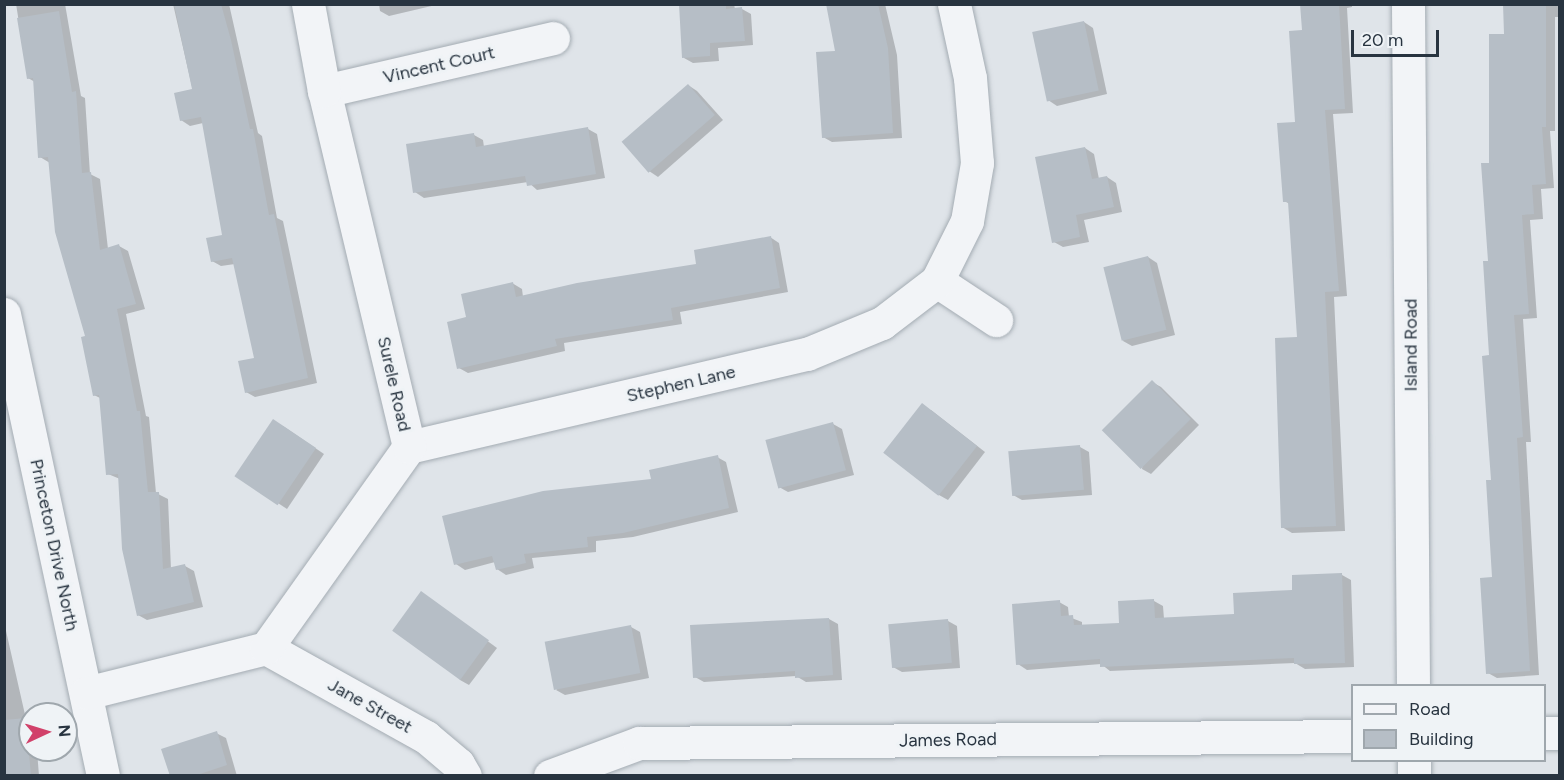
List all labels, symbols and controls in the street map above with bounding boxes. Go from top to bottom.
scale bar [1354,18,1442,56]
text: 20 m [1362,29,1403,51]
street label: Vincent Court [381,42,497,88]
street label: Island Road [1400,299,1422,391]
street label: Surele Road [373,334,415,434]
street label: Stephen Lane [624,361,738,407]
street label: Princeton Drive North [25,457,83,633]
street label: Jane Street [324,674,416,738]
legend [1351,684,1546,762]
text: Road [1409,698,1450,720]
north arrow [18,702,78,762]
text: N [55,724,74,738]
street label: James Road [899,728,997,752]
text: Building [1409,728,1474,750]

